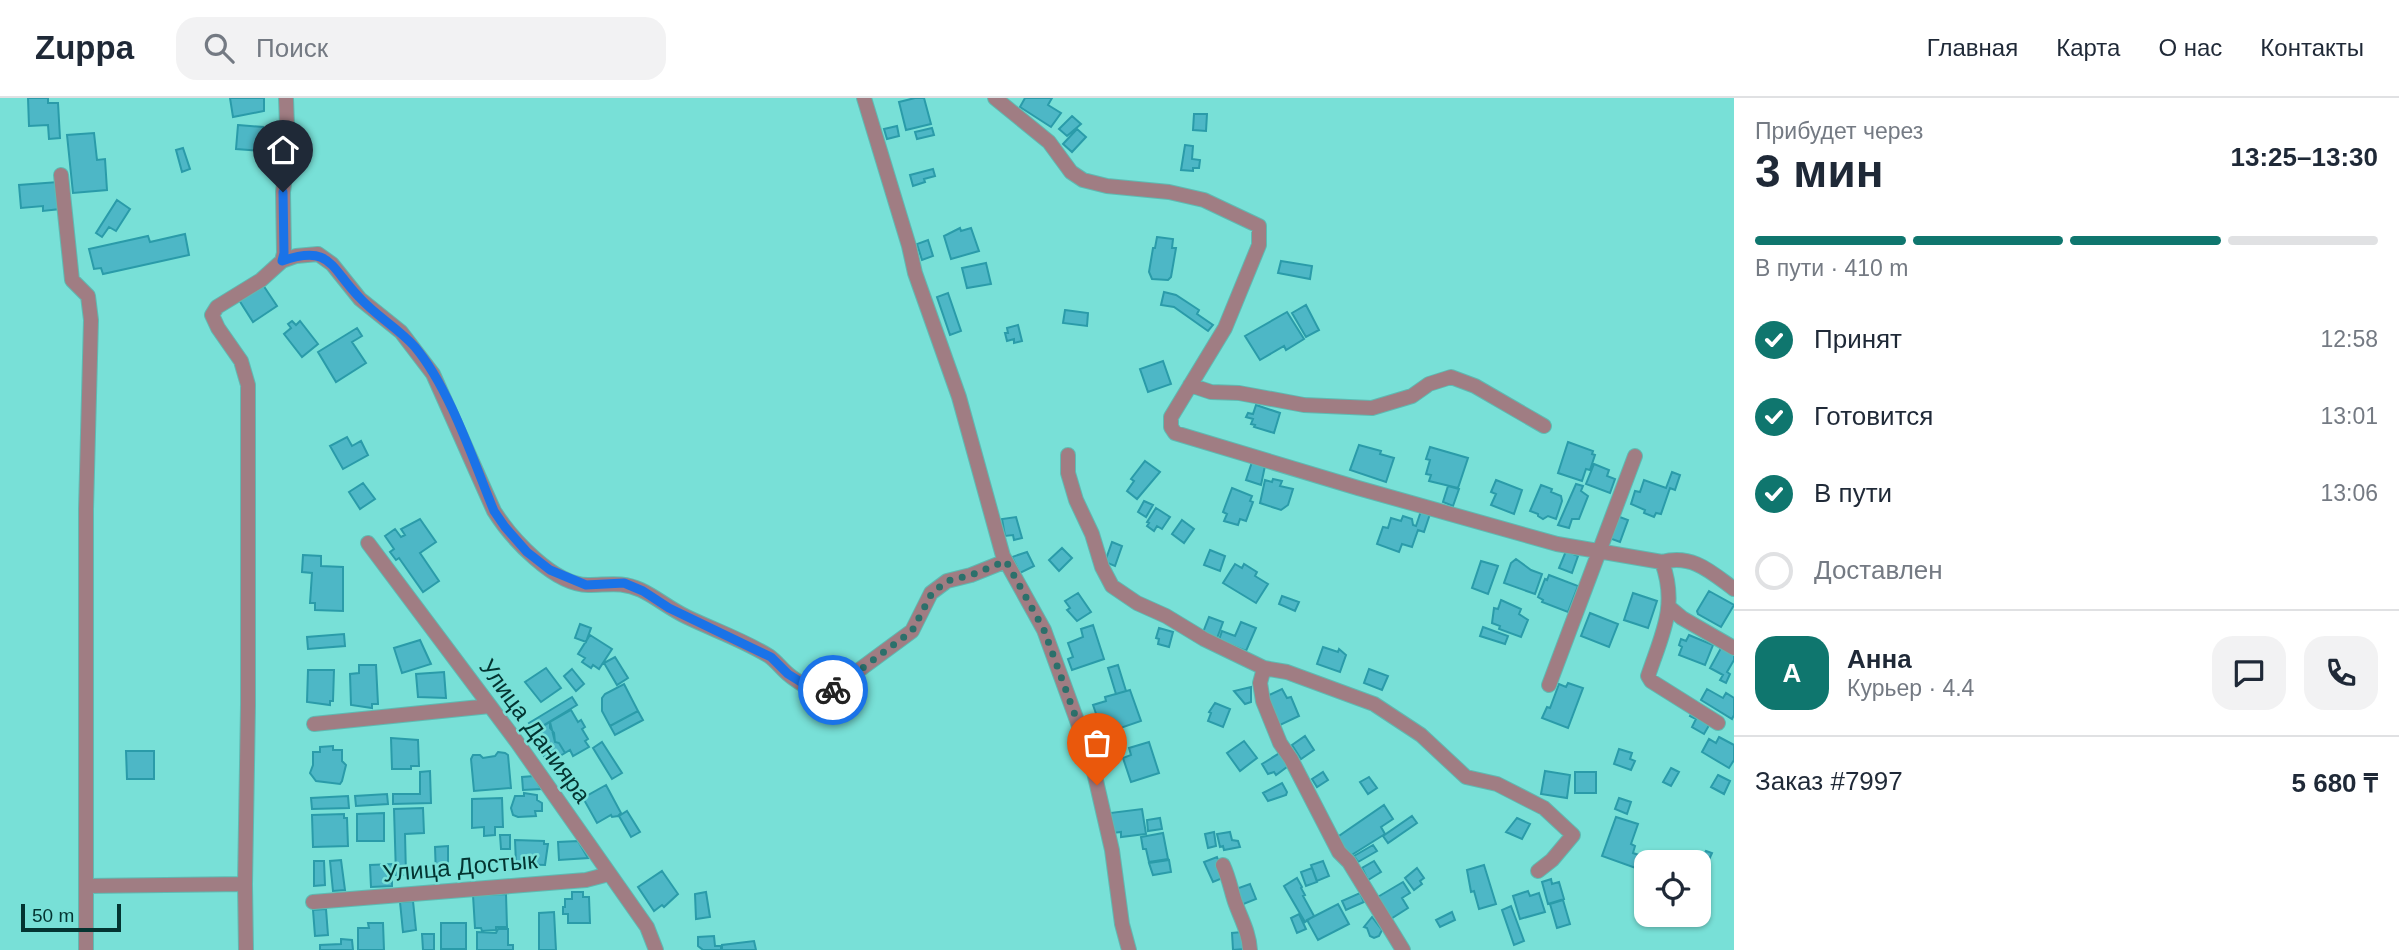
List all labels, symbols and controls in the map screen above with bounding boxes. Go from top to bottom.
search box [176,17,666,80]
text: Zuppa [35,29,134,66]
icon: search [200,29,238,67]
text: Поиск [256,33,328,63]
text: Главная [1927,34,2018,61]
text: Карта [2056,34,2120,61]
text: О нас [2158,34,2222,61]
text: Контакты [2260,34,2364,61]
text: Прибудет через [1755,118,1923,144]
pin [253,120,313,192]
icon: home [264,131,302,169]
text: 13:25–13:30 [2231,142,2378,172]
text: 3 мин [1755,145,1883,197]
text: В пути · 410 m [1755,255,1908,281]
icon: check [1755,321,1793,359]
text: Принят [1814,324,1902,354]
text: 12:58 [2320,326,2378,352]
icon: check [1755,398,1793,436]
text: Готовится [1814,401,1933,431]
text: 13:01 [2320,403,2378,429]
icon: check [1755,475,1793,513]
text: В пути [1814,478,1892,508]
text: 13:06 [2320,480,2378,506]
text: Доставлен [1814,555,1943,585]
button: chat [2212,636,2286,710]
button: phone [2304,636,2378,710]
text: Анна [1847,644,1912,674]
street label: Улица Данияра [474,654,597,808]
courier [798,655,868,725]
text: А [1783,658,1801,688]
icon: bike [814,671,852,709]
text: Курьер · 4.4 [1847,675,1974,701]
pin [1067,713,1127,785]
icon: bag [1078,724,1116,762]
text: Заказ #7997 [1755,766,1903,796]
text: 5 680 ₸ [2292,768,2378,798]
street label: Улица Достык [381,846,539,887]
map controls [1634,850,1711,927]
button: locate [1634,850,1711,927]
scale bar [21,901,121,933]
text: 50 m [32,905,74,926]

